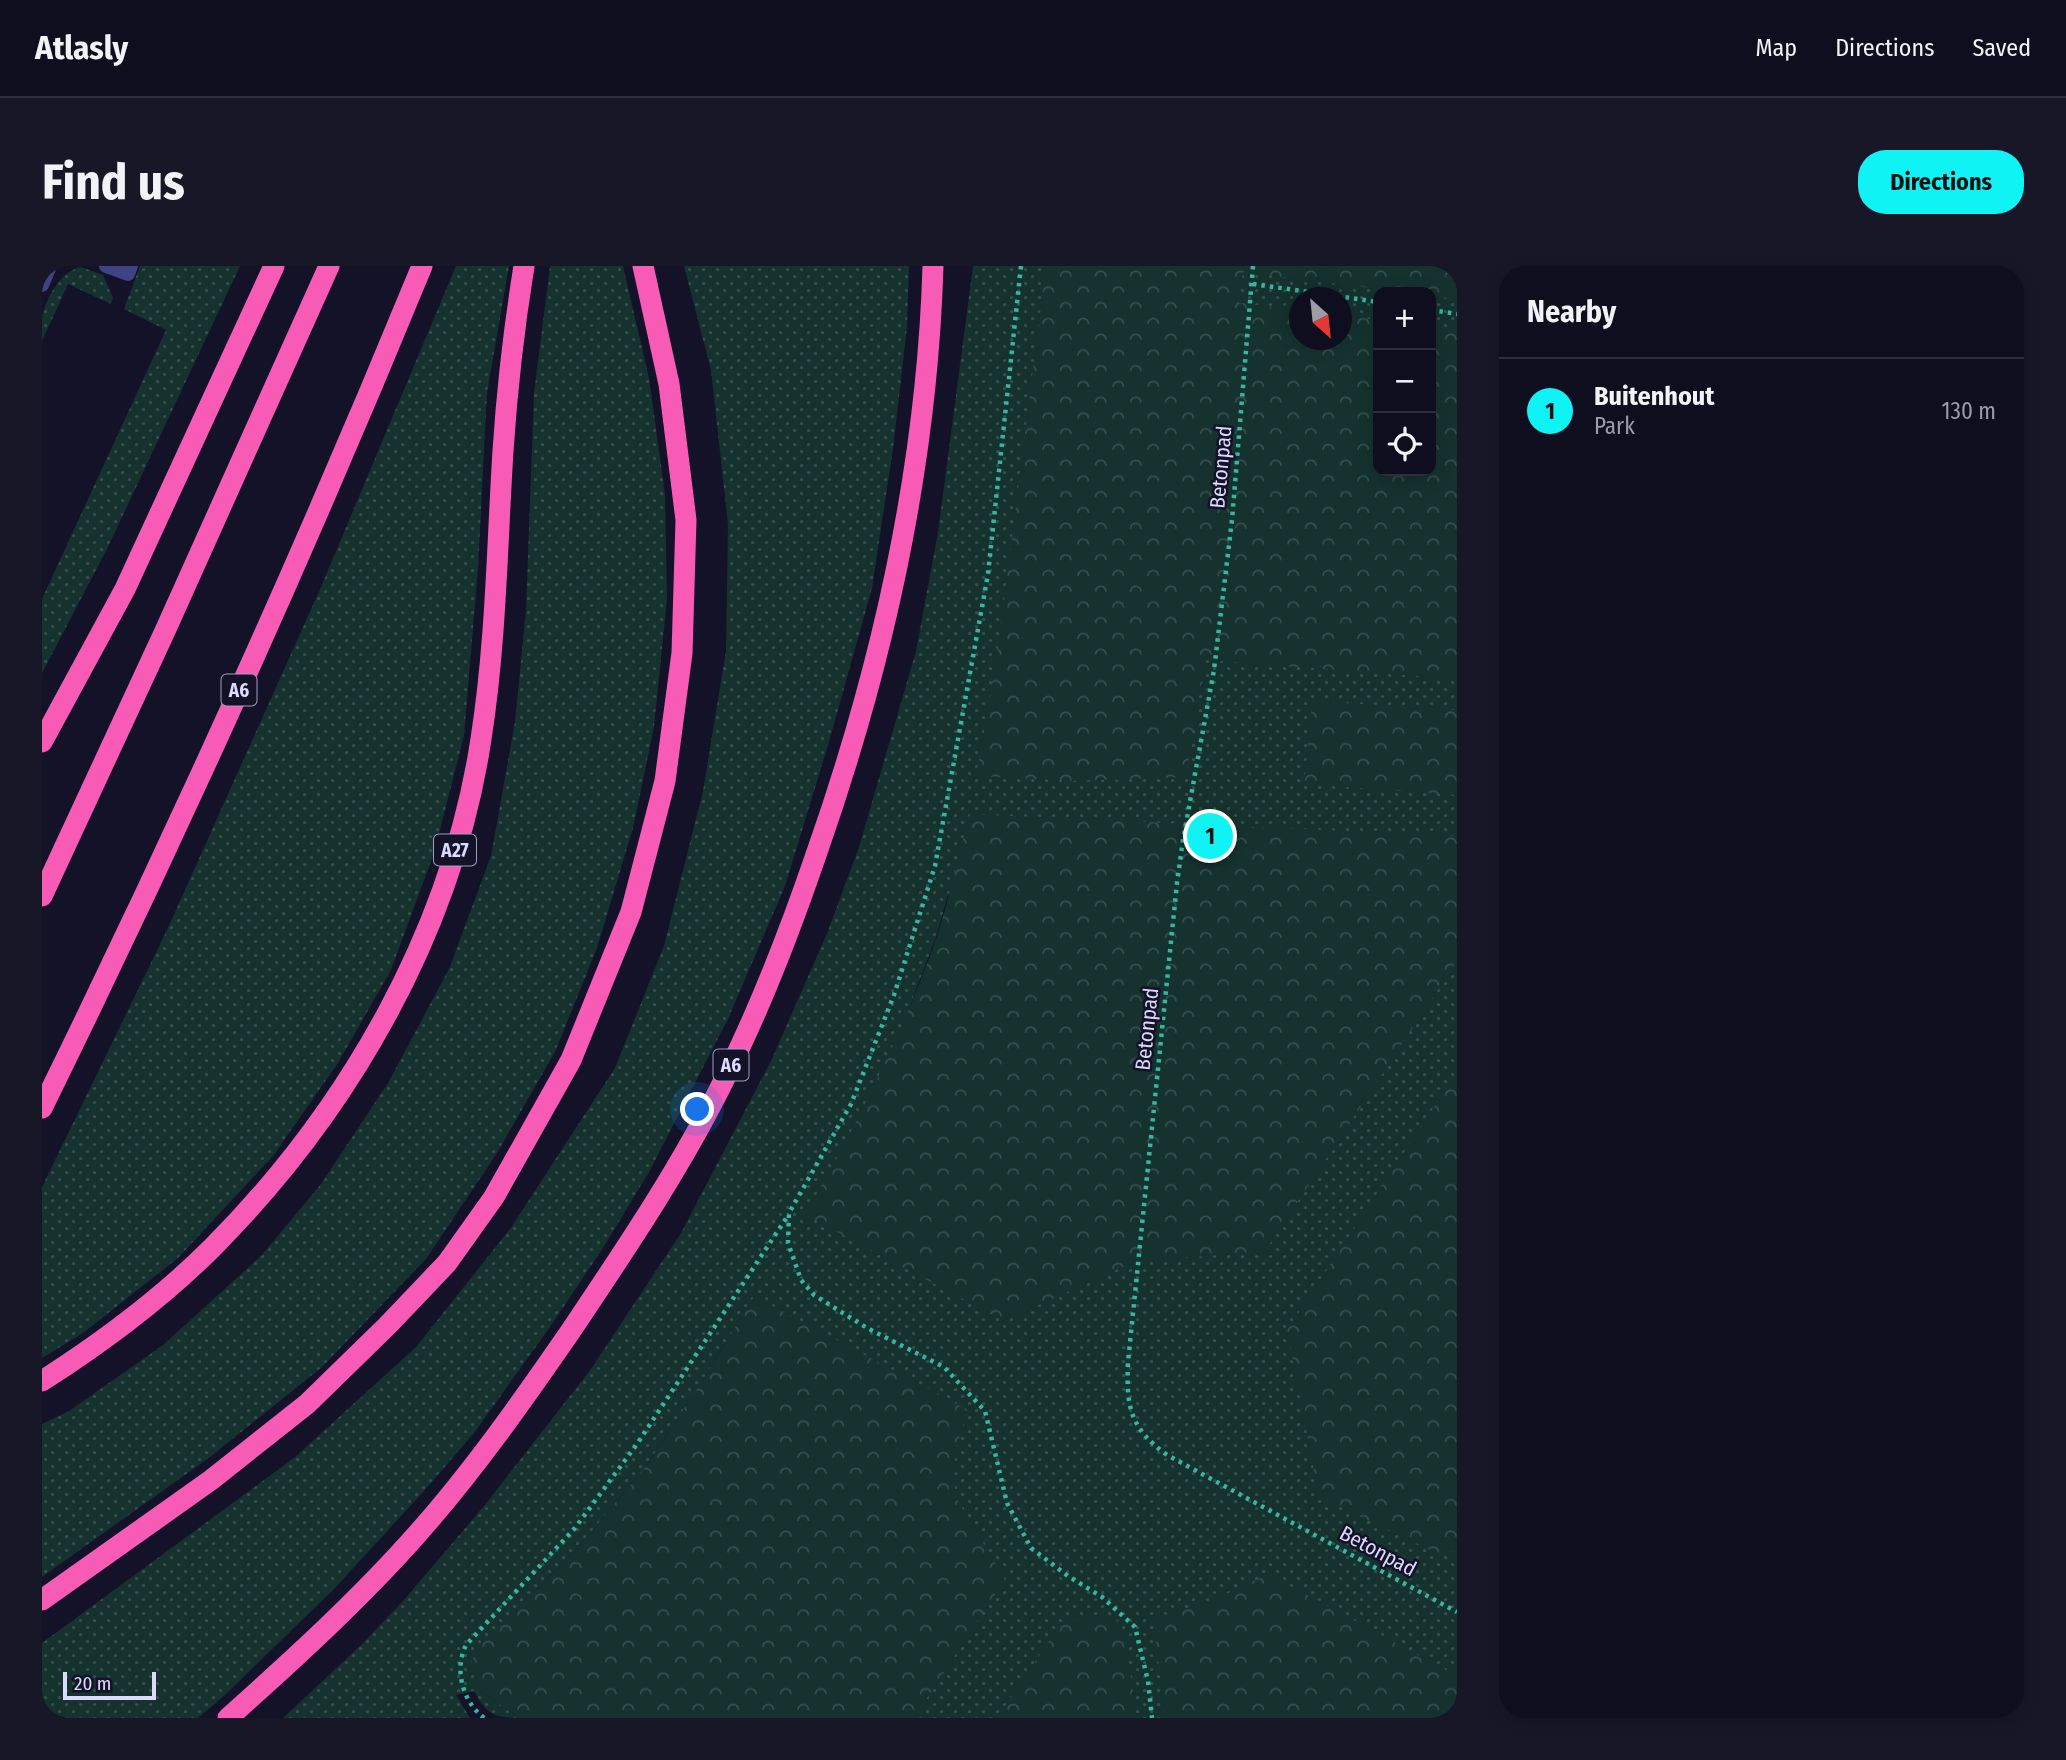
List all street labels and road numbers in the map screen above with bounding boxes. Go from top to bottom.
street label: Betonpad [1204,424,1238,510]
road number: A6 [222,674,256,706]
road number: A27 [434,834,476,866]
street label: Betonpad [1130,986,1164,1072]
road number: A6 [714,1050,748,1080]
street label: Betonpad [1335,1520,1421,1582]

